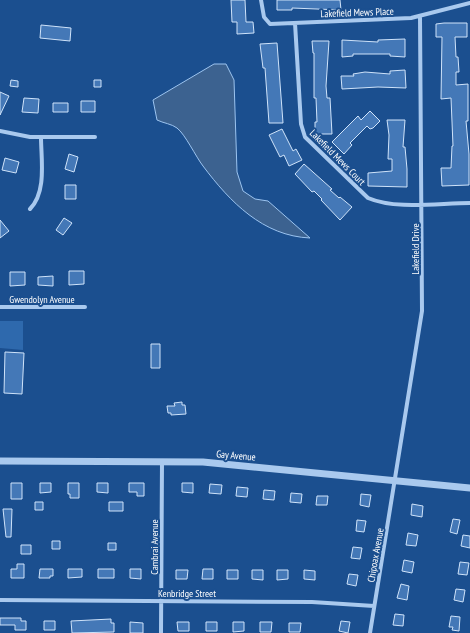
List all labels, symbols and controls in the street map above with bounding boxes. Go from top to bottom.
street label: Lakefield Mews Place [320,5,394,20]
street label: Lakefield Mews Court [307,127,368,188]
street label: Lakefield Drive [409,223,422,275]
street label: Gwendolyn Avenue [9,293,75,306]
street label: Gay Avenue [216,447,256,464]
street label: Cambrai Avenue [148,519,161,575]
street label: Chipoax Avenue [364,527,387,583]
street label: Kenbridge Street [158,587,216,600]

